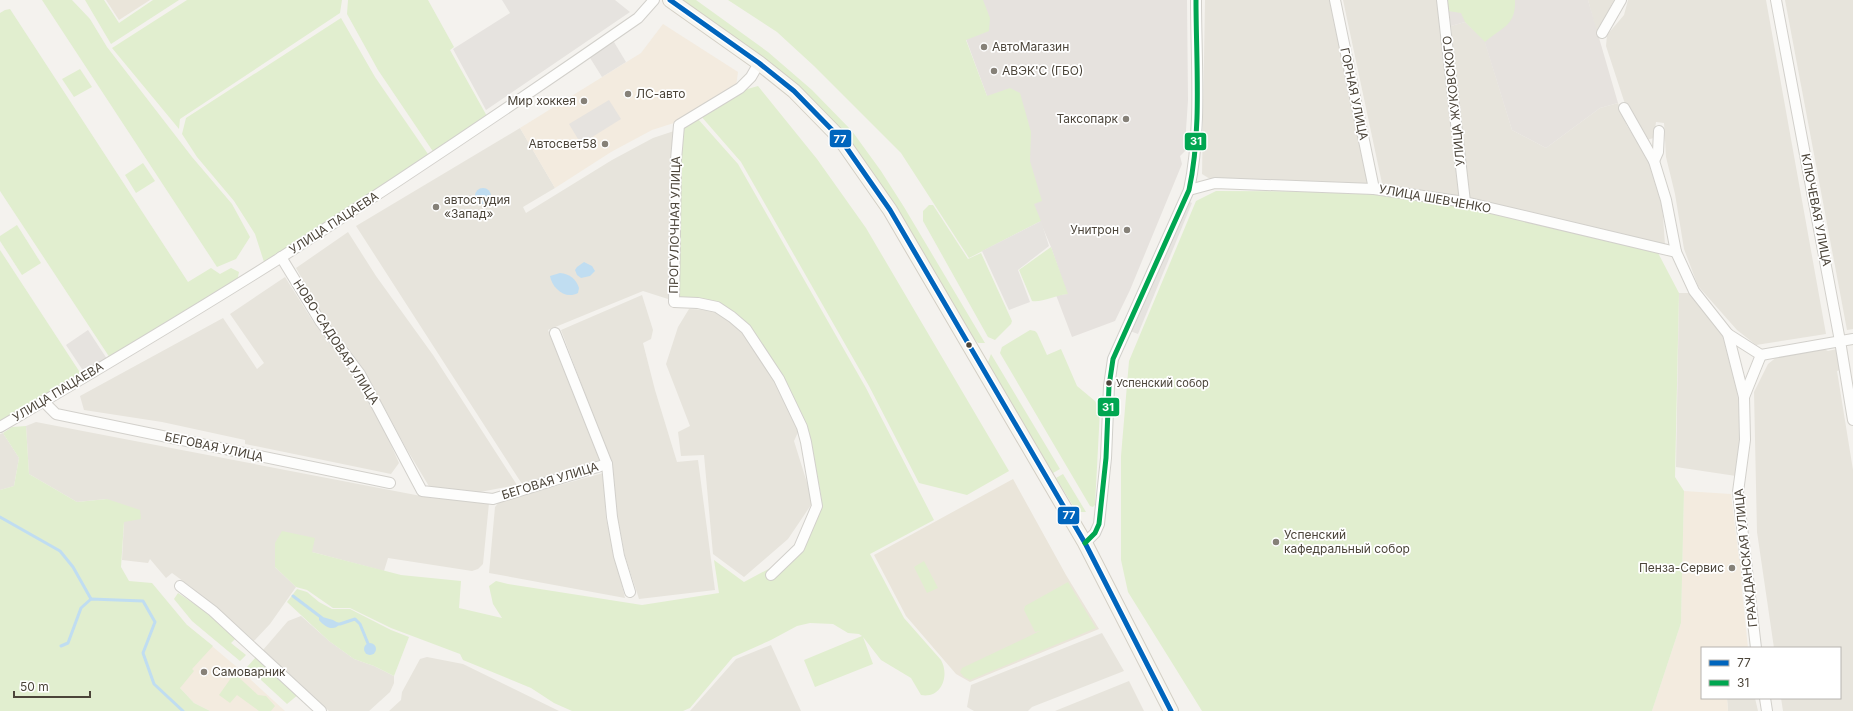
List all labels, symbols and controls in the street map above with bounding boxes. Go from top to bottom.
street label: УЛИЦА ЖУКОВСКОГО [1439,35,1468,167]
place label: АвтоМагазин [992,39,1069,54]
marker: АвтоМагазин [979,42,989,52]
street label: ГОРНАЯ УЛИЦА [1337,46,1372,142]
place label: АВЭК'С (ГБО) [1002,63,1083,78]
marker: АВЭК'С (ГБО) [989,66,999,76]
place label: ЛС-авто [636,86,685,101]
marker: ЛС-авто [623,89,633,99]
place label: Мир хоккея [507,93,576,108]
marker: Мир хоккея [579,96,589,106]
place label: Таксопарк [1056,111,1118,126]
marker: Таксопарк [1121,114,1131,124]
line badge: 77 [829,129,852,148]
text: 77 [833,132,847,146]
line badge: 31 [1184,132,1207,151]
text: 31 [1190,134,1202,148]
place label: Автосвет58 [528,136,597,151]
marker: Автосвет58 [600,139,610,149]
street label: КЛЮЧЕВАЯ УЛИЦА [1798,152,1835,268]
street label: ПРОГУЛОЧНАЯ УЛИЦА [666,156,683,294]
street label: УЛИЦА ШЕВЧЕНКО [1378,181,1492,216]
street label: УЛИЦА ПАЦАЕВА [286,188,381,257]
place label: автостудия «Запад» [444,192,510,221]
marker: автостудия «Запад» [431,202,441,212]
place label: Унитрон [1070,222,1119,237]
marker: Унитрон [1122,225,1132,235]
street label: НОВО-САДОВАЯ УЛИЦА [290,276,383,407]
unlabelled marker [964,340,974,350]
street label: УЛИЦА ПАЦАЕВА [10,359,106,425]
place label: Успенский собор [1116,376,1209,390]
marker: Успенский собор [1104,378,1114,388]
line badge: 31 [1097,397,1120,417]
text: 31 [1102,400,1114,414]
street label: БЕГОВАЯ УЛИЦА [163,429,265,464]
street label: БЕГОВАЯ УЛИЦА [500,459,600,502]
street label: ГРАЖДАНСКАЯ УЛИЦА [1731,488,1760,628]
line badge: 77 [1057,506,1080,525]
text: 77 [1062,508,1076,522]
place label: Успенский кафедральный собор [1284,527,1410,556]
marker: Успенский кафедральный собор [1271,537,1281,547]
place label: Пенза-Сервис [1639,560,1724,575]
marker: Пенза-Сервис [1727,563,1737,573]
legend [1701,647,1841,699]
text: 77 [1737,655,1751,670]
place label: Самоварник [212,664,286,679]
marker: Самоварник [199,667,209,677]
scale bar [14,673,90,699]
text: 31 [1737,675,1749,690]
text: 50 m [20,679,49,694]

